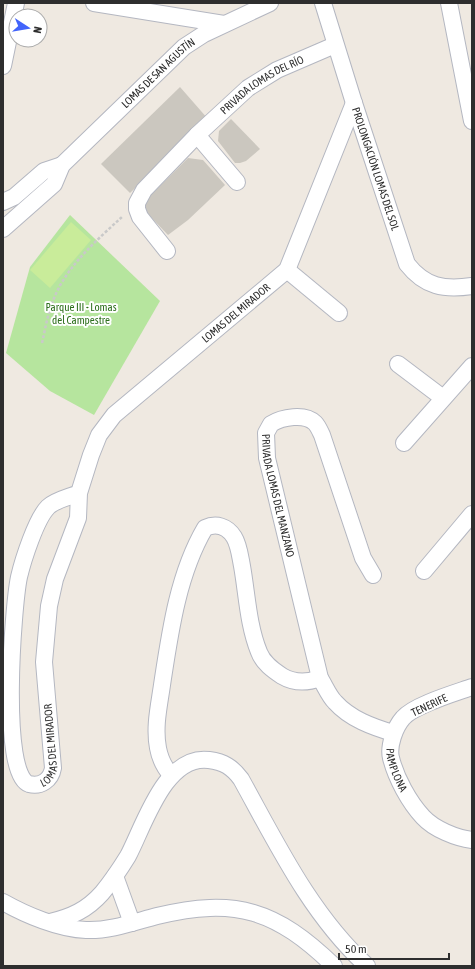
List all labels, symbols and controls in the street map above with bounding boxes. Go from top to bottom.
north arrow [8,8,48,48]
text: N [31,26,44,35]
street label: LOMAS DE SAN AGUSTÍN [119,36,197,110]
street label: PRIVADA LOMAS DEL RÍO [218,53,306,116]
street label: PROLONGACIÓN LOMAS DEL SOL [350,106,402,233]
street label: LOMAS DEL MIRADOR [199,281,273,345]
park label: Parque III - Lomas del Campestre [45,301,117,326]
street label: PRIVADA LOMAS DEL MANZANO [260,434,297,558]
street label: TENERIFE [409,691,449,718]
street label: LOMAS DEL MIRADOR [38,703,59,789]
street label: PAMPLONA [384,748,410,794]
scale bar [339,935,449,961]
text: 50 m [345,942,367,956]

